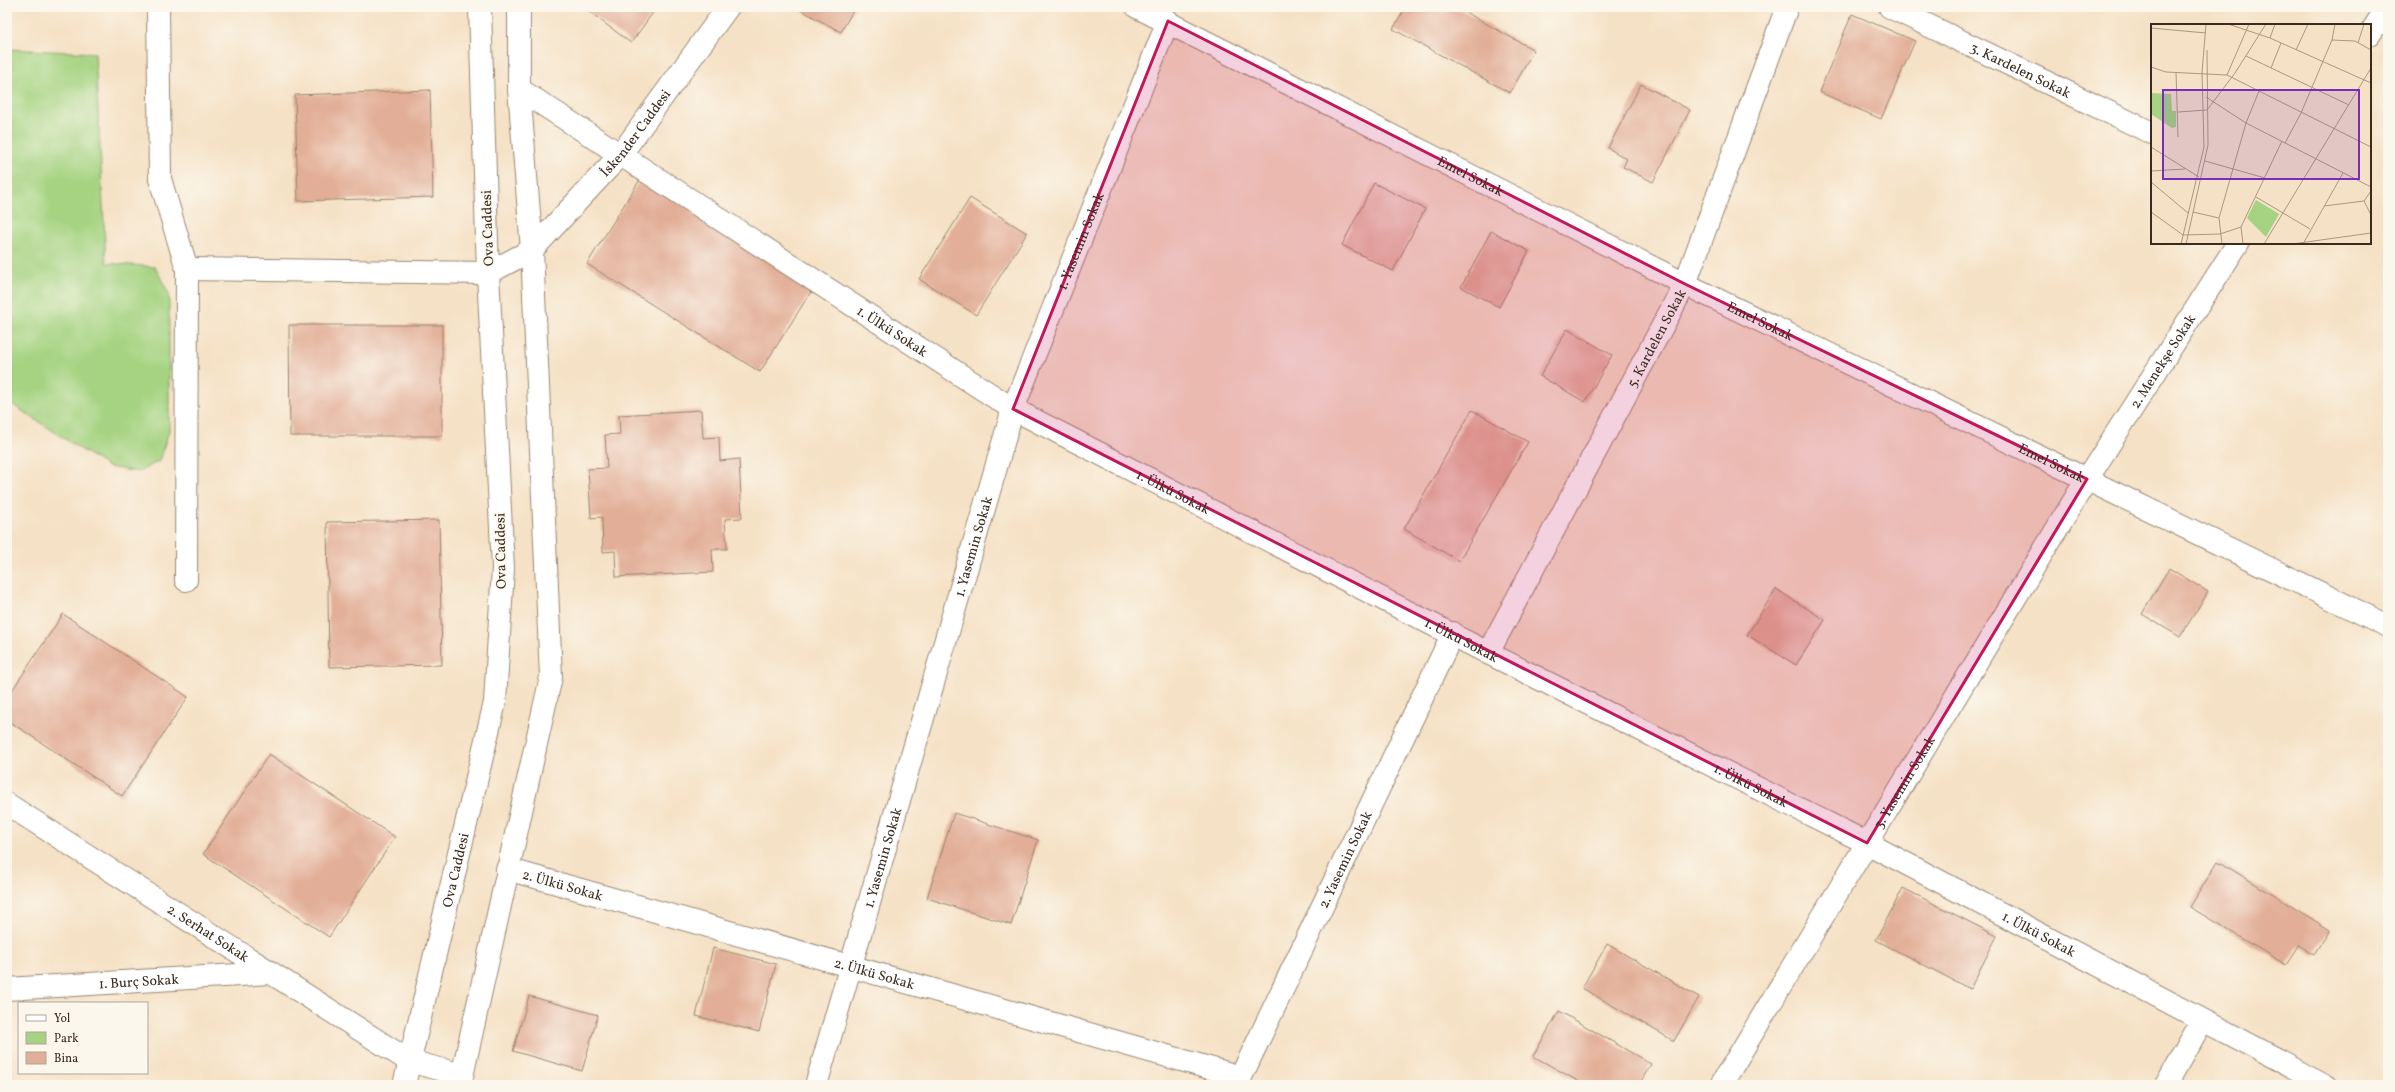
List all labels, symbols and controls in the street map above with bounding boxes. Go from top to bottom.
inset map [2151,24,2371,244]
street label: 3. Kardelen Sokak [1967,39,2074,104]
street label: İskender Caddesi [597,86,676,181]
street label: Emel Sokak [1434,152,1507,202]
street label: Ova Caddesi [478,190,499,266]
street label: 1. Yasemin Sokak [1053,190,1110,293]
street label: 5. Kardelen Sokak [1623,286,1692,391]
street label: Emel Sokak [1723,298,1797,346]
street label: 1. Ülkü Sokak [853,302,931,362]
street label: 2. Menekşe Sokak [2127,311,2201,413]
street label: Emel Sokak [2015,440,2088,488]
street label: 1. Ülkü Sokak [1132,466,1213,520]
street label: 1. Yasemin Sokak [951,494,998,599]
street label: Ova Caddesi [491,513,512,589]
street label: 1. Ülkü Sokak [1421,614,1502,668]
street label: 3. Yasemin Sokak [1870,732,1941,833]
street label: 1. Ülkü Sokak [1710,760,1791,813]
street label: 1. Yasemin Sokak [860,805,907,910]
street label: 2. Yasemin Sokak [1315,808,1378,912]
street label: Ova Caddesi [438,831,475,910]
street label: 2. Ülkü Sokak [520,866,605,907]
street label: 2. Serhat Sokak [163,901,253,968]
street label: 1. Ülkü Sokak [1998,908,2079,962]
street label: 2. Ülkü Sokak [832,954,917,995]
street label: 1. Burç Sokak [98,971,180,994]
legend [18,1002,148,1074]
text: Yol [54,1011,71,1027]
text: Park [54,1031,79,1047]
text: Bina [54,1051,78,1067]

